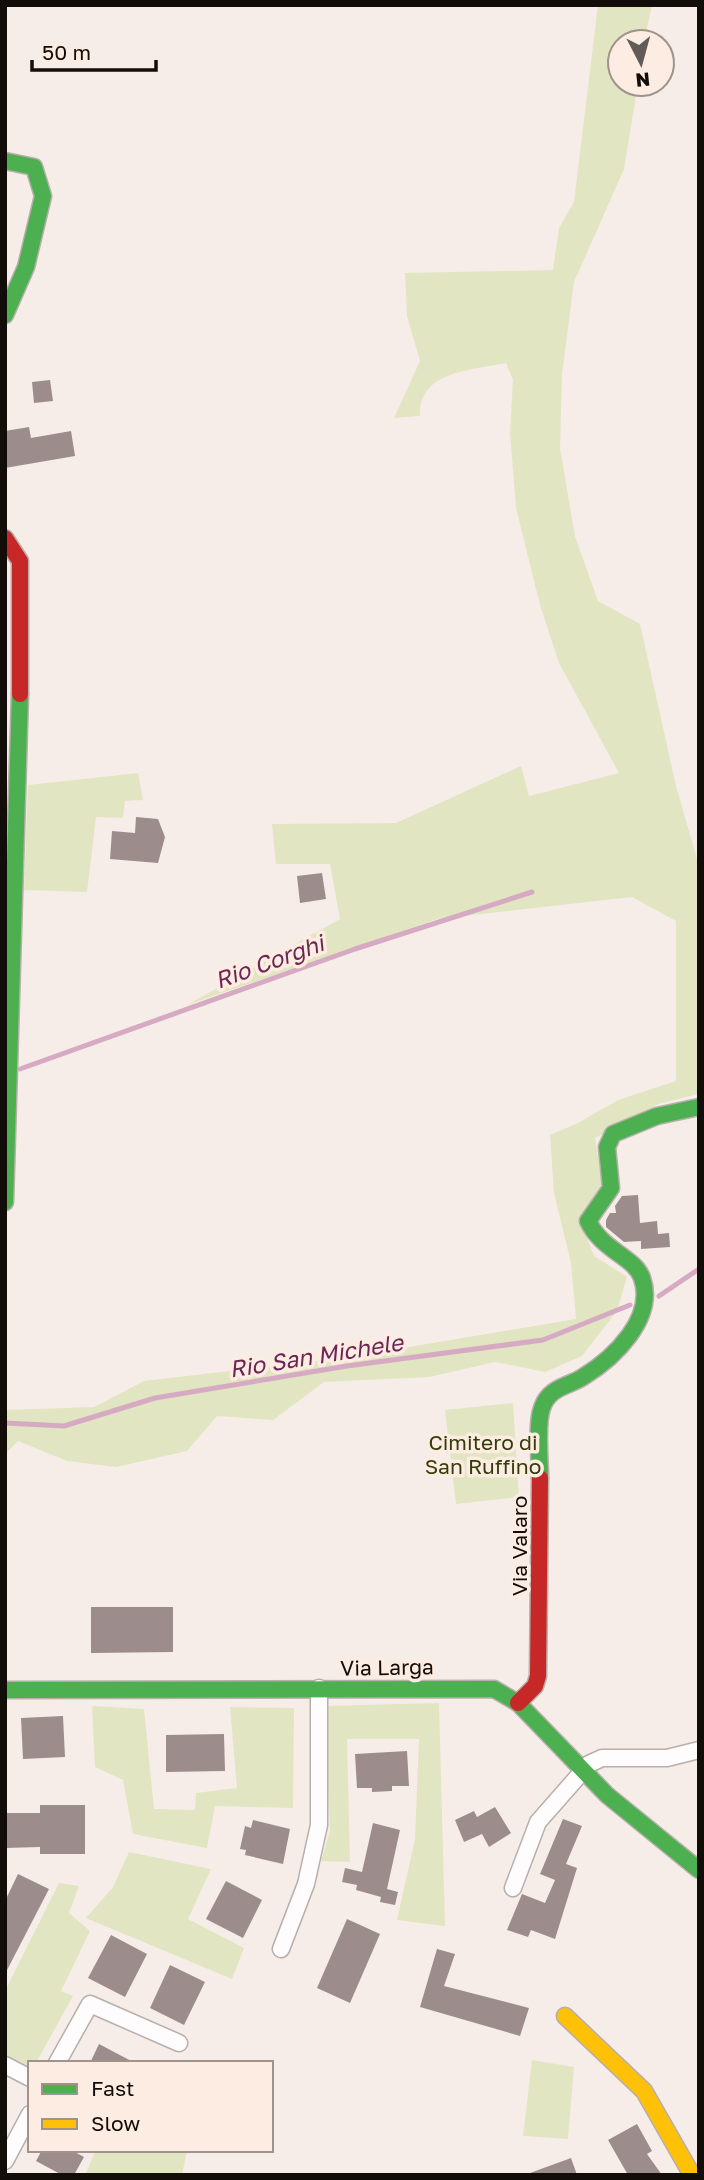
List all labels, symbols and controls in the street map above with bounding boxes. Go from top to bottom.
scale bar [32,28,156,72]
north arrow [606,28,676,98]
text: 50 m [42,39,91,65]
text: N [634,68,651,93]
water label: Rio Corghi [211,927,330,994]
water label: Rio San Michele [227,1327,406,1383]
park label: Cimitero di San Ruffino [425,1429,541,1479]
street label: Via Valaro [506,1496,532,1596]
street label: Via Larga [340,1653,434,1681]
legend [28,2061,273,2152]
text: Fast [91,2075,134,2101]
text: Slow [91,2110,140,2136]

